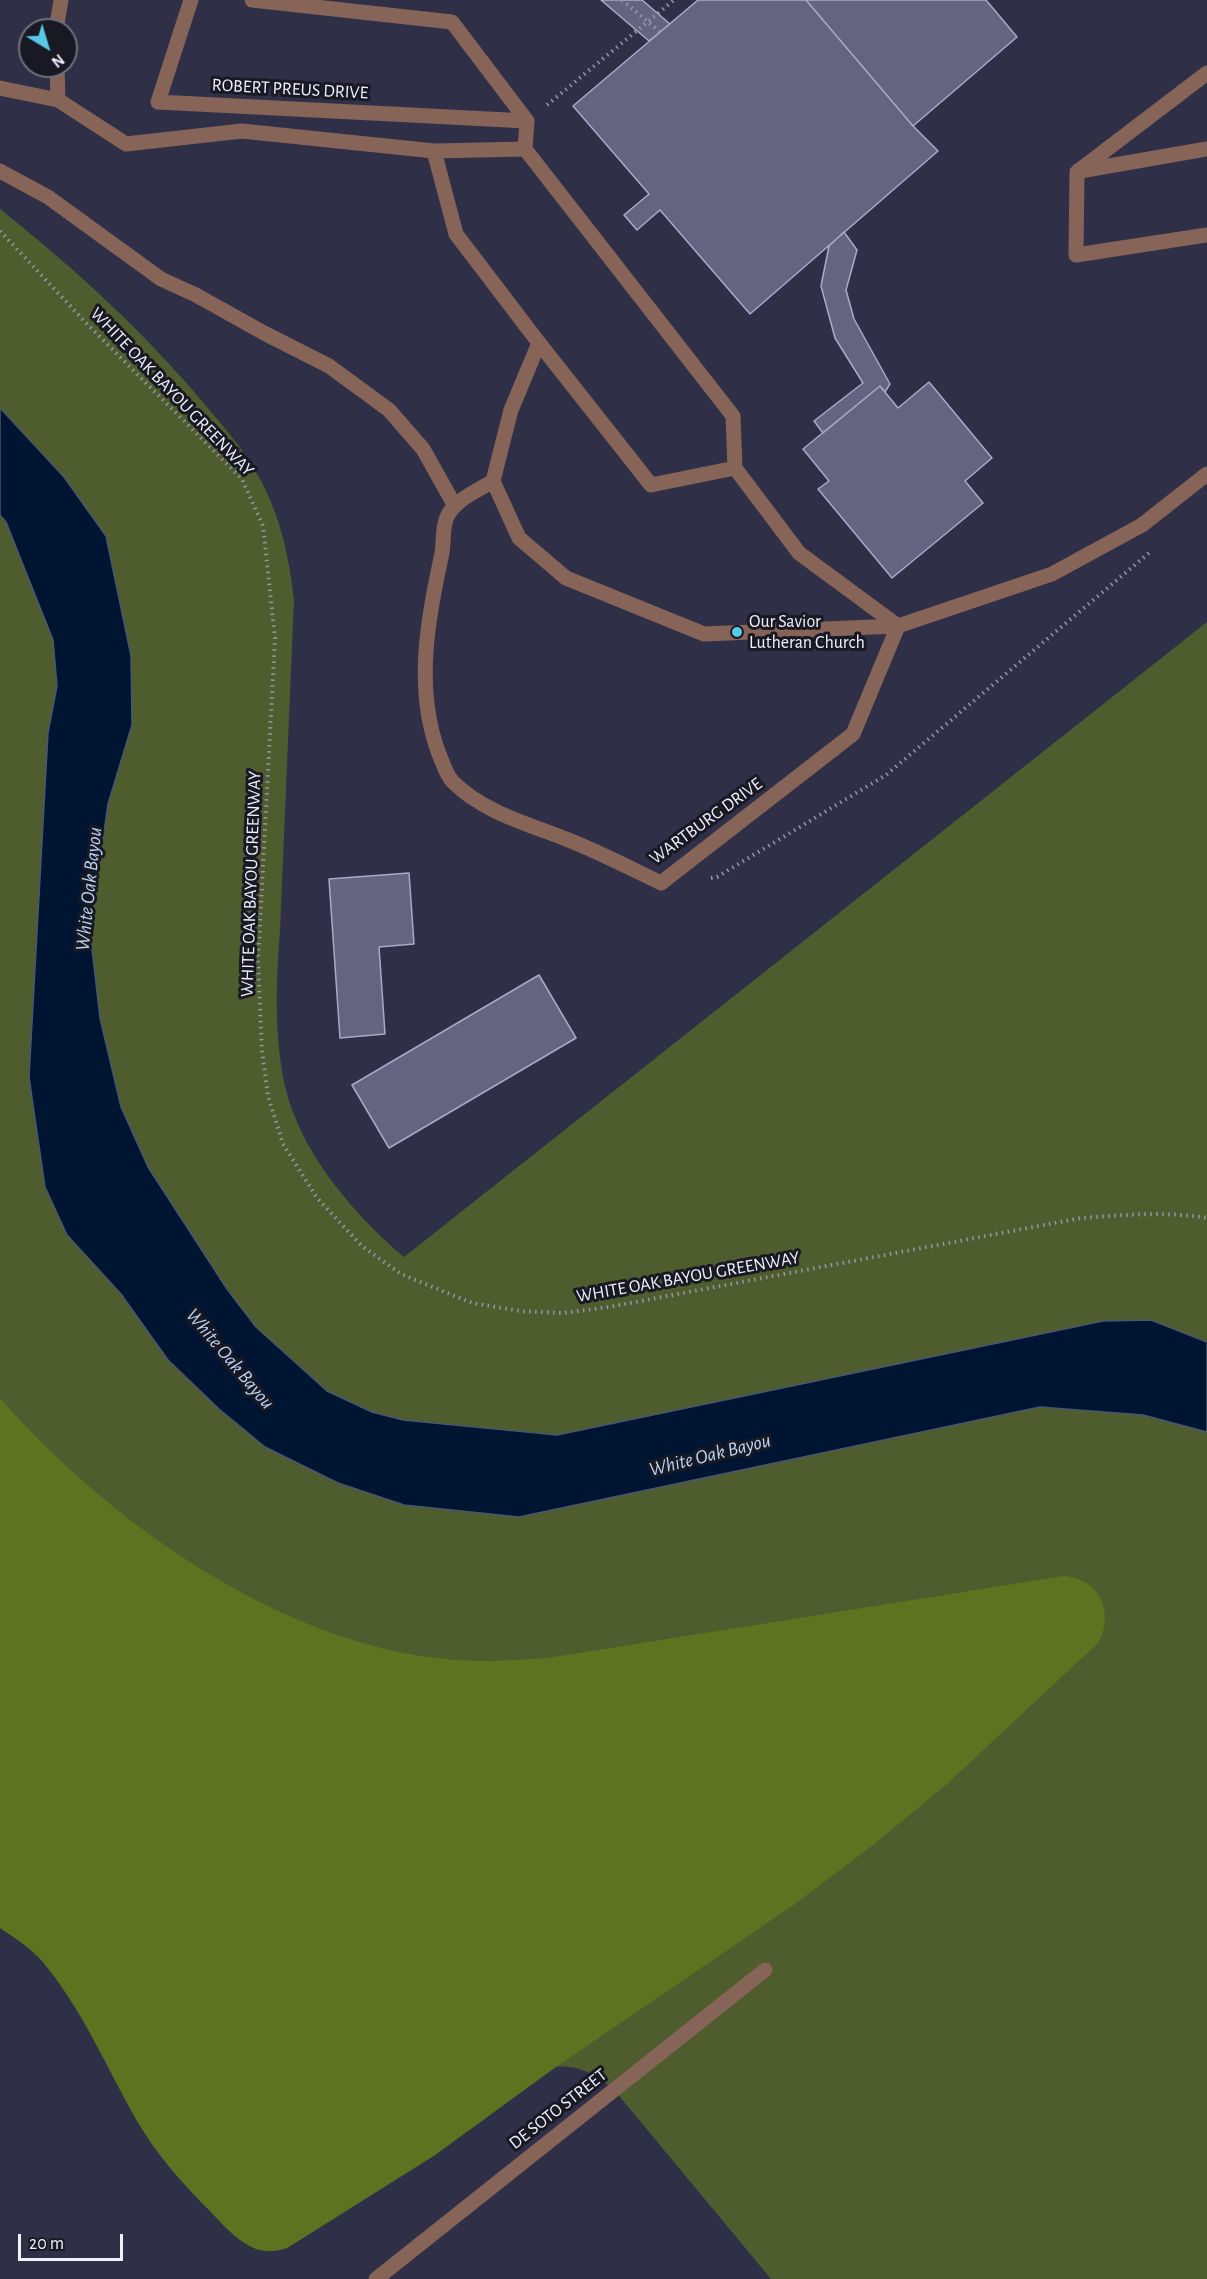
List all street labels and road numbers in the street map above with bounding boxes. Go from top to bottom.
street label: ROBERT PREUS DRIVE [211,74,369,104]
street label: WHITE OAK BAYOU GREENWAY [86,303,258,481]
street label: WHITE OAK BAYOU GREENWAY [236,770,266,998]
street label: WARTBURG DRIVE [646,773,766,869]
street label: WHITE OAK BAYOU GREENWAY [575,1247,801,1307]
street label: DE SOTO STREET [505,2064,611,2154]

